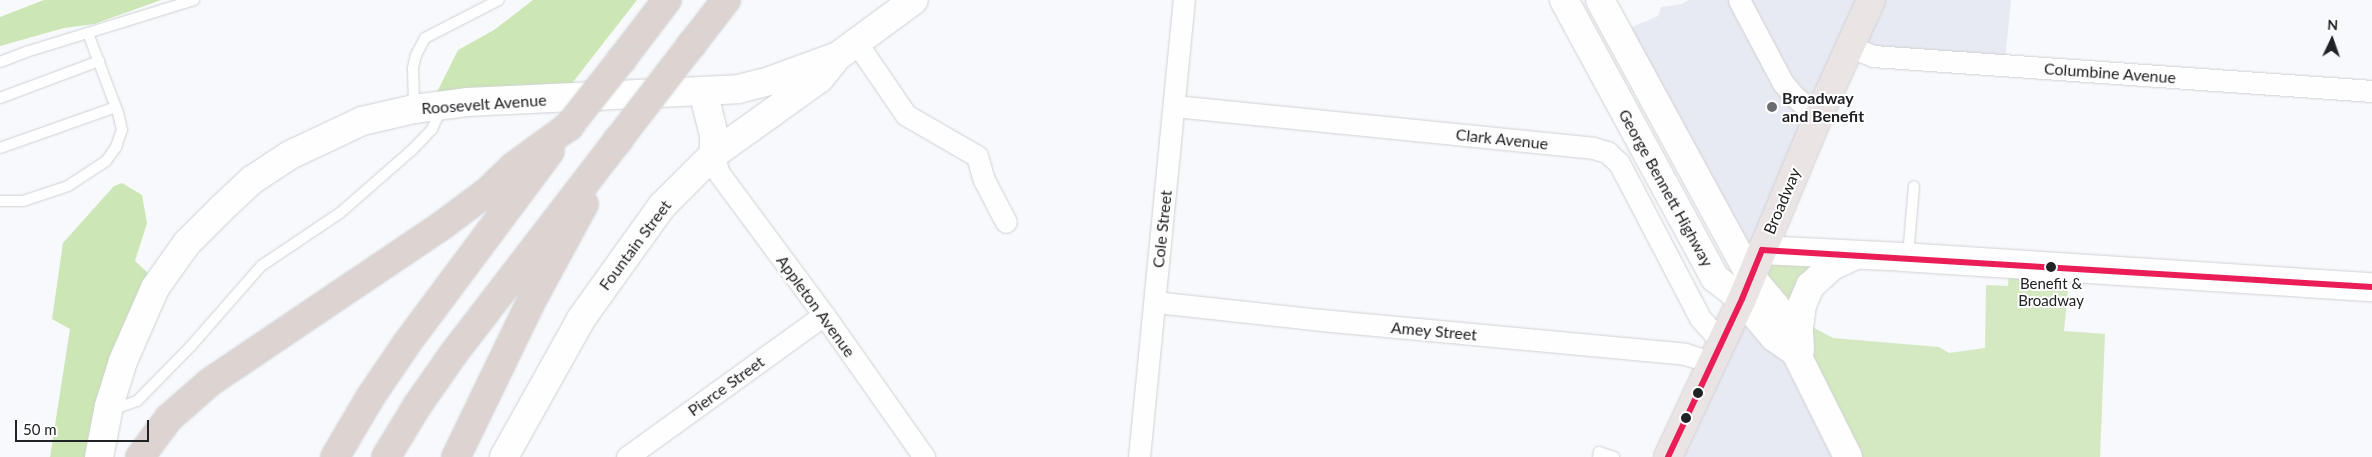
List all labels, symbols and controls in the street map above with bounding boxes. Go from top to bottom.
north arrow [2307,15,2357,65]
text: N [2327,16,2339,33]
street label: Columbine Avenue [2043,59,2177,87]
place label: Broadway and Benefit [1782,88,1864,126]
street label: Roosevelt Avenue [421,90,547,118]
marker: Broadway and Benefit [1766,101,1778,113]
street label: George Bennett Highway [1615,106,1717,270]
street label: Clark Avenue [1455,125,1549,153]
street label: Broadway [1759,165,1805,237]
street label: Cole Street [1148,189,1176,269]
street label: Fountain Street [595,196,675,294]
street label: Appleton Avenue [772,251,860,361]
marker: Benefit & Broadway [2046,262,2056,272]
place label: Benefit & Broadway [2018,274,2084,309]
street label: Amey Street [1390,318,1478,344]
street label: Pierce Street [684,352,768,420]
unlabelled marker [1693,388,1703,398]
scale bar [18,410,151,442]
unlabelled marker [1681,413,1691,423]
text: 50 m [23,420,57,438]

